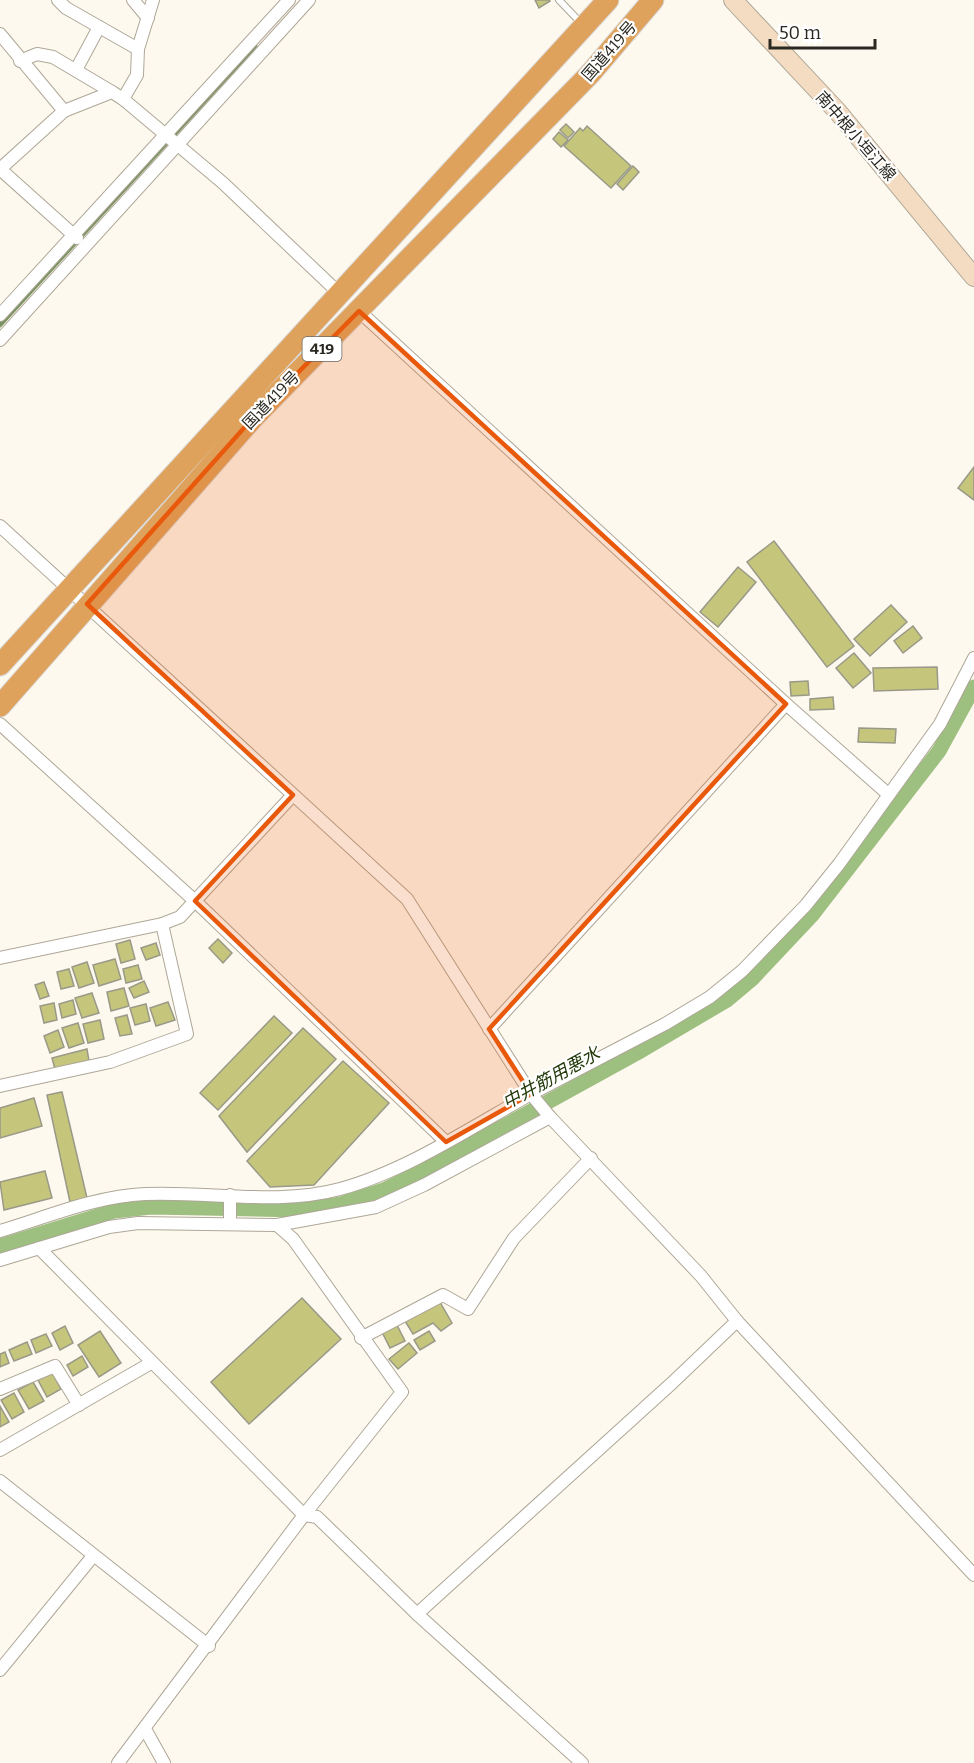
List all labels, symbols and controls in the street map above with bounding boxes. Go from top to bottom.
scale bar [770,12,875,50]
street label: 国道419号 [578,17,640,85]
text: 50 m [779,22,821,44]
street label: 南中根小垣江線 [812,87,900,185]
road number: 419 [302,337,342,361]
street label: 国道419号 [239,367,303,433]
water label: 中井筋用悪水 [498,1041,605,1114]

